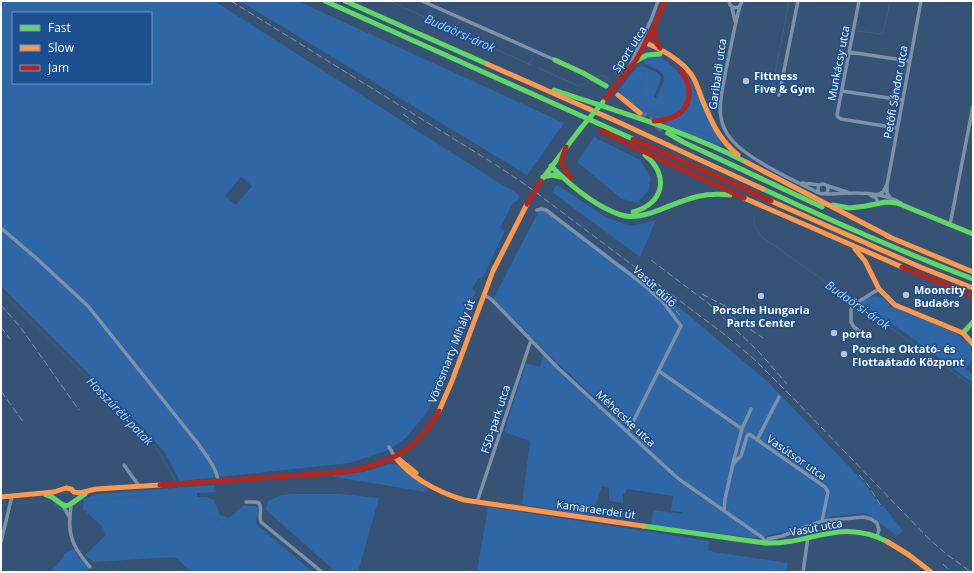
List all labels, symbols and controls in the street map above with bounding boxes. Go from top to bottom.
water label: Budaörsi-árok [422,10,499,57]
legend [12,12,152,84]
text: Fast [48,19,71,36]
street label: Sport utca [608,23,650,75]
street label: Munkácsy utca [823,24,853,102]
street label: Garibaldi utca [705,38,729,110]
text: Slow [48,39,75,56]
street label: Petőfi Sándor utca [879,44,911,140]
text: Jam [47,59,69,76]
place label: Fittness Five & Gym [754,68,815,96]
marker: Fittness Five & Gym [741,76,751,86]
street label: Vasút dűlő [630,262,680,310]
water label: Budaörsi-árok [822,276,895,334]
place label: Mooncity Budaörs [914,282,966,310]
marker: Mooncity Budaörs [901,290,911,300]
marker: Porsche Hungaria Parts Center [756,291,766,301]
street label: Vörösmarty Mihály út [424,297,478,405]
place label: Porsche Hungaria Parts Center [712,302,810,330]
place label: porta [842,326,872,341]
marker: porta [829,328,839,338]
place label: Porsche Oktató- és Flottaátadó Központ [852,341,965,369]
marker: Porsche Oktató- és Flottaátadó Központ [839,349,849,359]
water label: Hosszúréti-patak [83,373,158,450]
street label: FSD-park utca [477,383,513,455]
street label: Méhecske utca [593,386,659,450]
street label: Vasútsor utca [764,431,830,483]
street label: Kamaraerdei út [556,496,637,522]
street label: Vasút utca [788,515,844,539]

